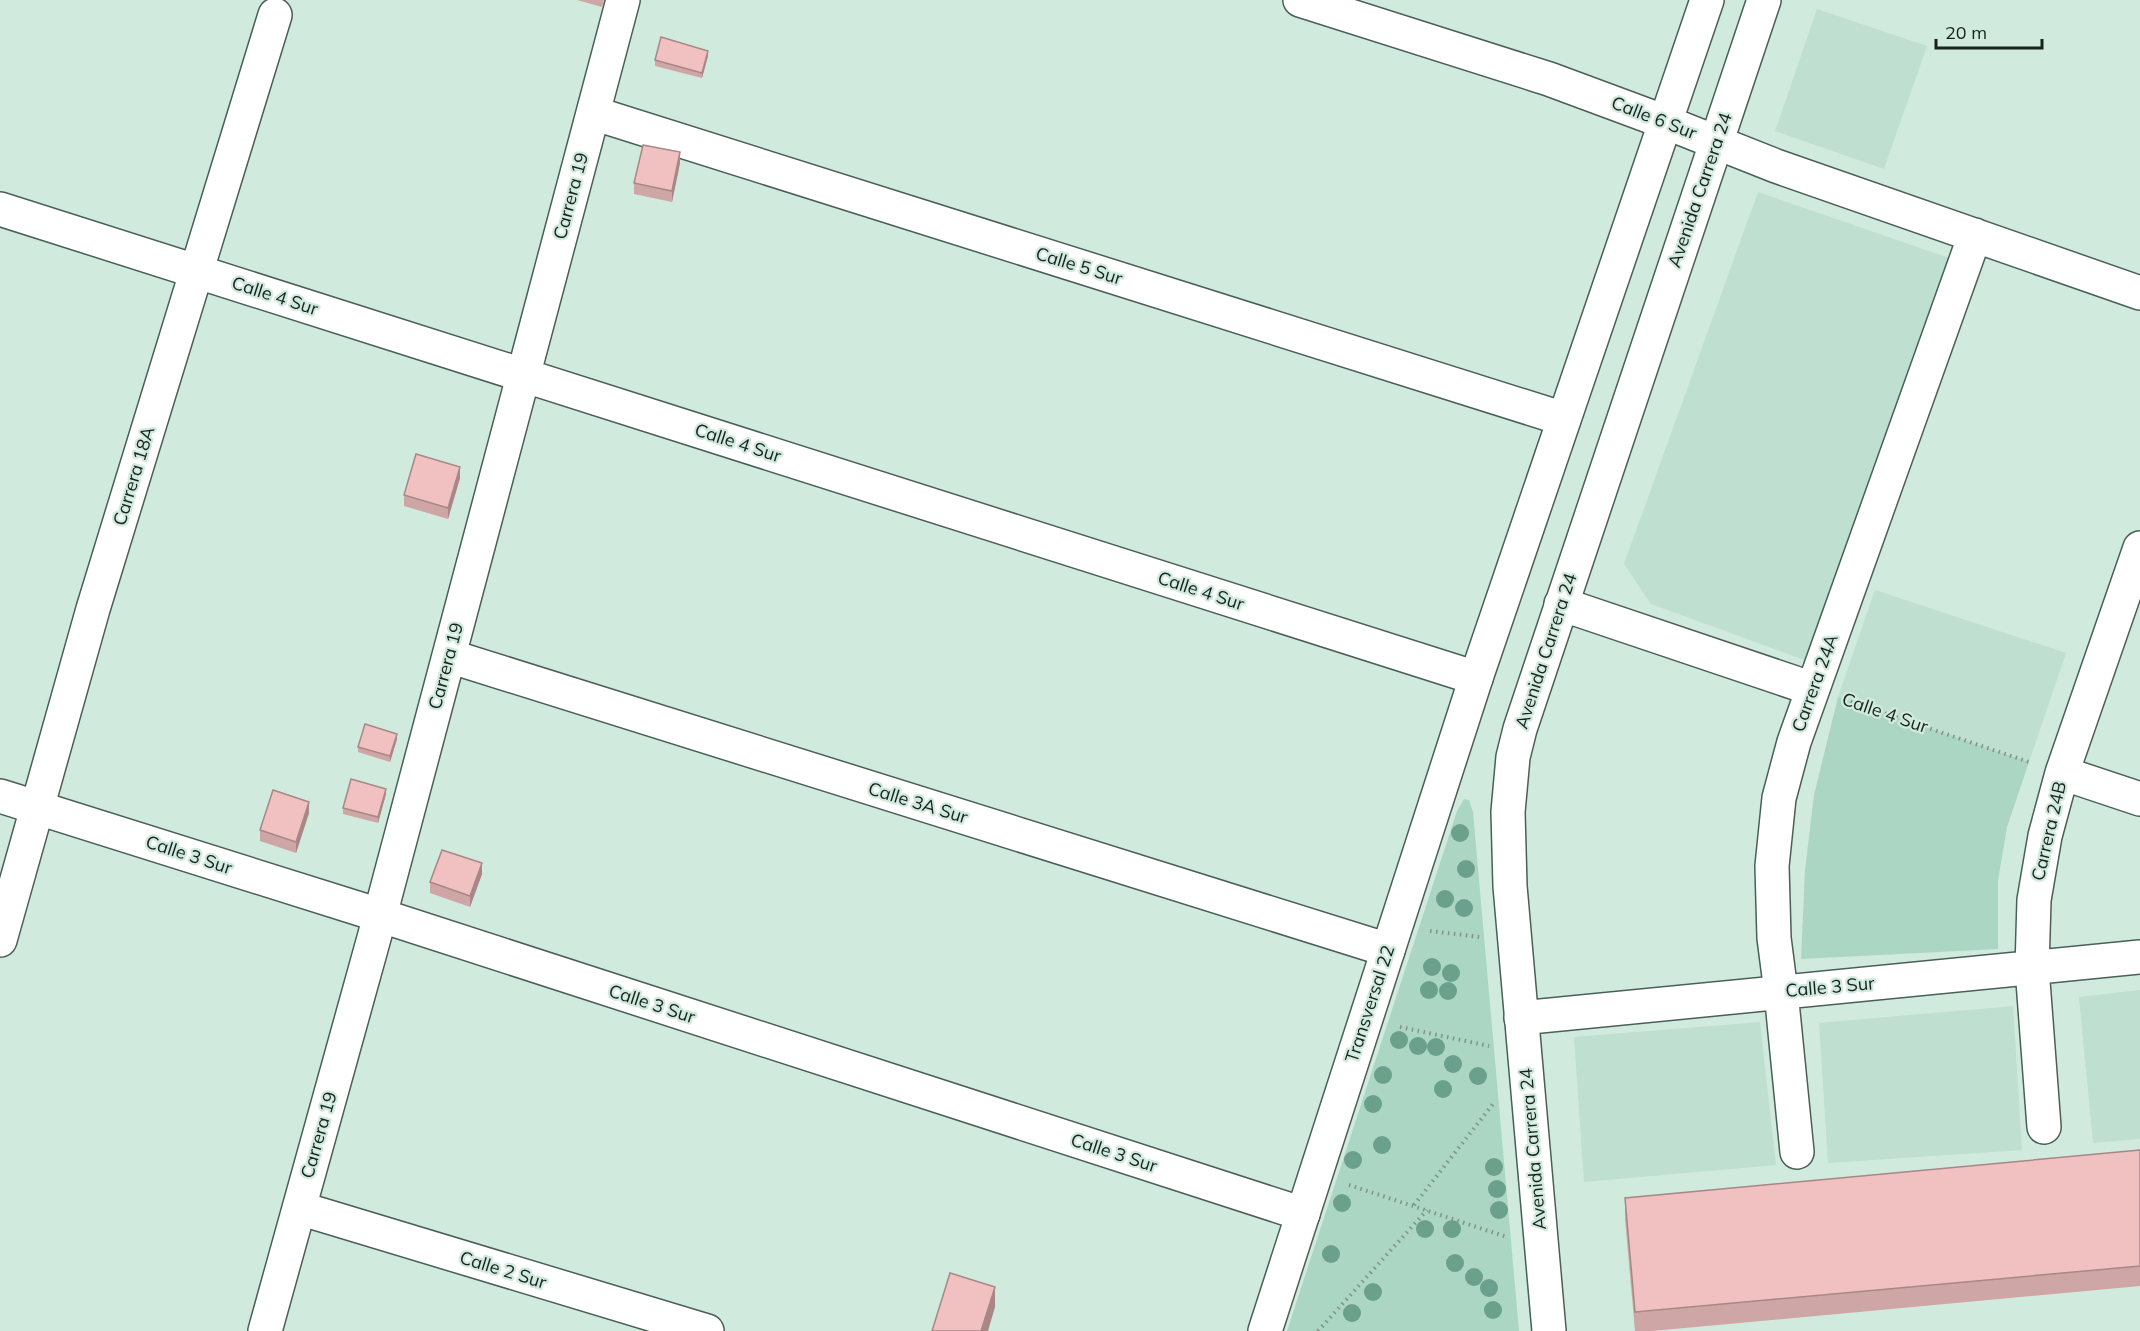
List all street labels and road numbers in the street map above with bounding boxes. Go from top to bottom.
street label: Calle 6 Sur [1608,91,1701,144]
street label: Avenida Carrera 24 [1662,109,1737,270]
street label: Carrera 19 [548,150,593,242]
street label: Calle 5 Sur [1033,241,1126,290]
street label: Calle 4 Sur [229,271,322,320]
street label: Calle 4 Sur [692,418,785,467]
street label: Carrera 18A [108,424,159,528]
street label: Calle 4 Sur [1155,566,1248,615]
street label: Avenida Carrera 24 [1510,570,1582,732]
street label: Carrera 19 [423,620,468,712]
street label: Carrera 24A [1786,631,1843,735]
street label: Calle 4 Sur [1839,687,1932,738]
street label: Calle 3A Sur [866,777,971,829]
street label: Carrera 24B [2026,779,2071,883]
street label: Calle 3 Sur [143,830,236,879]
street label: Transversal 22 [1340,942,1399,1065]
street label: Calle 3 Sur [1784,971,1876,1002]
street label: Calle 3 Sur [606,979,699,1028]
street label: Avenida Carrera 24 [1514,1067,1551,1231]
street label: Carrera 19 [295,1089,342,1181]
street label: Calle 3 Sur [1068,1128,1161,1177]
street label: Calle 2 Sur [457,1245,550,1294]

